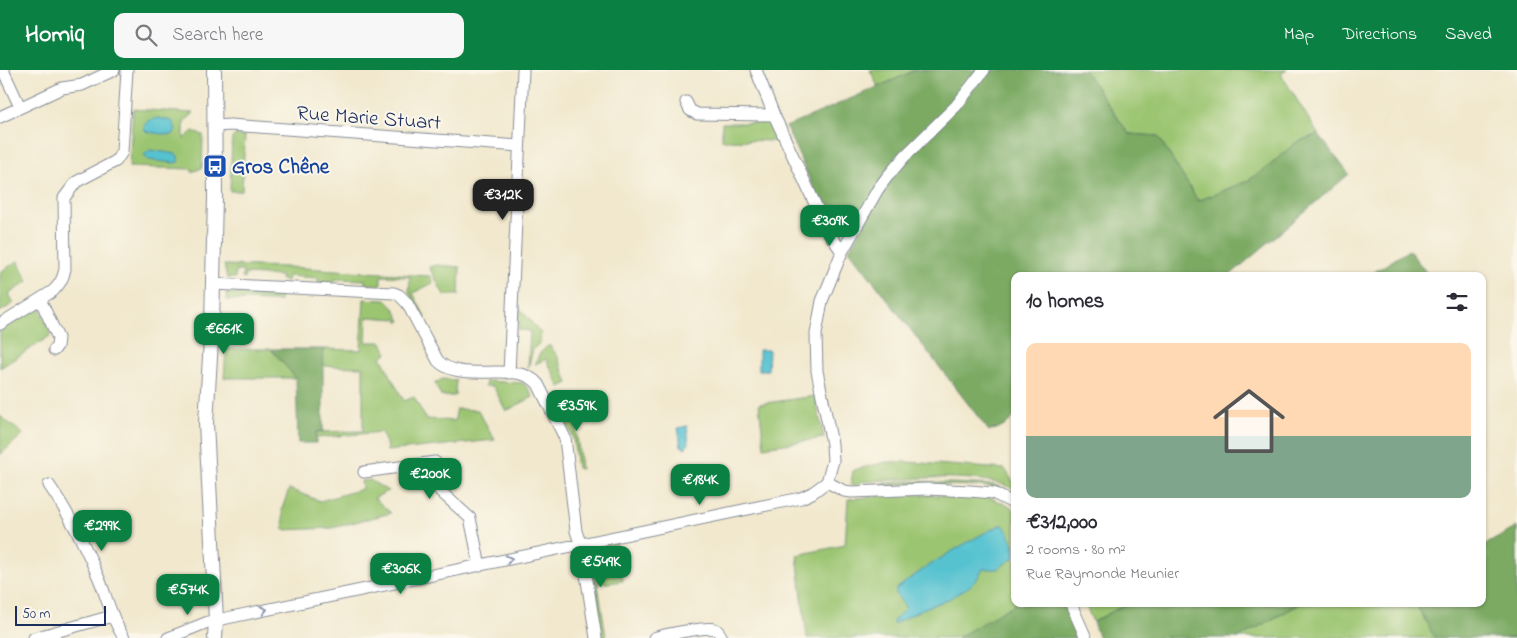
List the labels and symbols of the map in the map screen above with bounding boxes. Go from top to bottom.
street label: Rue Marie Stuart [296,99,442,139]
bus stop icon: Gros Chêne [202,153,228,179]
place label: Gros Chêne [232,153,330,183]
pin: €312K [468,178,538,221]
pin: €309K [795,204,865,247]
pin: €661K [189,312,259,355]
pin: €359K [542,390,612,432]
pin: €200K [395,458,465,500]
pin: €184K [665,464,735,506]
pin: €299K [67,510,137,552]
pin: €549K [566,546,636,588]
pin: €306K [366,552,436,595]
one-way arrow [504,555,513,565]
pin: €574K [153,574,223,616]
scale bar [15,603,106,626]
one-way arrow [260,605,269,616]

